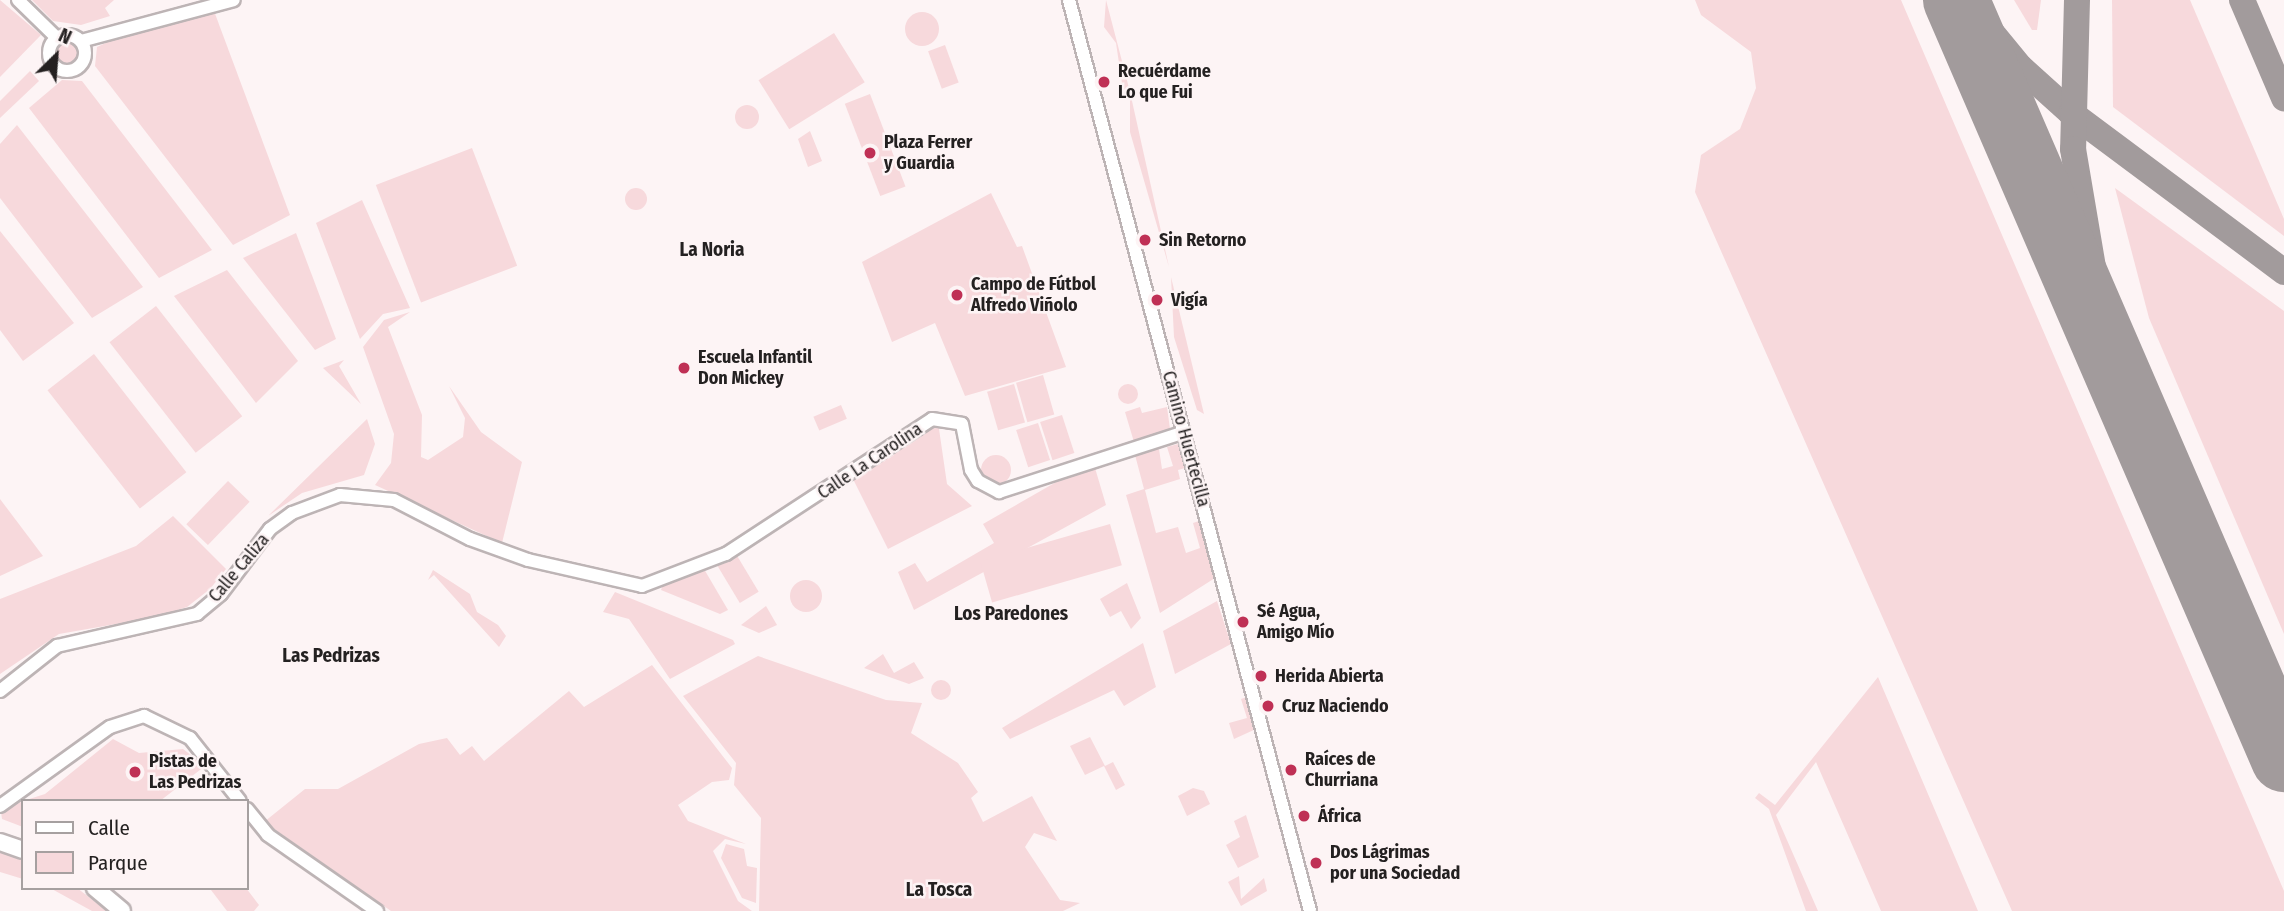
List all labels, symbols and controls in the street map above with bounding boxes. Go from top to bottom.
north arrow [21,21,91,91]
text: N [55,24,75,49]
place label: Recuérdame Lo que Fui [1118,61,1211,104]
marker: Recuérdame Lo que Fui [1096,74,1112,90]
place label: Plaza Ferrer y Guardia [884,132,972,174]
marker: Plaza Ferrer y Guardia [862,145,878,161]
place label: Sin Retorno [1159,229,1246,251]
marker: Sin Retorno [1137,232,1153,248]
district label: La Noria [680,239,744,261]
place label: Campo de Fútbol Alfredo Viñolo [971,274,1096,316]
marker: Campo de Fútbol Alfredo Viñolo [949,287,965,303]
place label: Vigía [1171,289,1208,311]
marker: Vigía [1149,292,1165,308]
place label: Escuela Infantil Don Mickey [698,347,812,390]
marker: Escuela Infantil Don Mickey [676,360,692,376]
street label: Camino Huertecilla [1157,369,1215,509]
street label: Calle La Carolina [814,418,926,504]
street label: Calle Caliza [204,529,274,607]
place label: Sé Agua, Amigo Mío [1257,601,1334,644]
district label: Los Paredones [954,603,1068,625]
marker: Sé Agua, Amigo Mío [1235,614,1251,630]
district label: Las Pedrizas [282,645,380,667]
place label: Herida Abierta [1275,665,1384,687]
marker: Herida Abierta [1253,668,1269,684]
place label: Cruz Naciendo [1282,695,1389,717]
marker: Cruz Naciendo [1260,698,1276,714]
place label: Raíces de Churriana [1305,749,1378,792]
place label: Pistas de Las Pedrizas [149,751,241,794]
marker: Raíces de Churriana [1283,762,1299,778]
marker: Pistas de Las Pedrizas [127,764,143,780]
legend [21,799,248,890]
place label: África [1318,805,1362,827]
marker: África [1296,808,1312,824]
text: Calle [88,815,130,841]
place label: Dos Lágrimas por una Sociedad [1330,842,1460,884]
text: Parque [88,850,148,876]
marker: Dos Lágrimas por una Sociedad [1308,855,1324,871]
district label: La Tosca [906,879,972,901]

